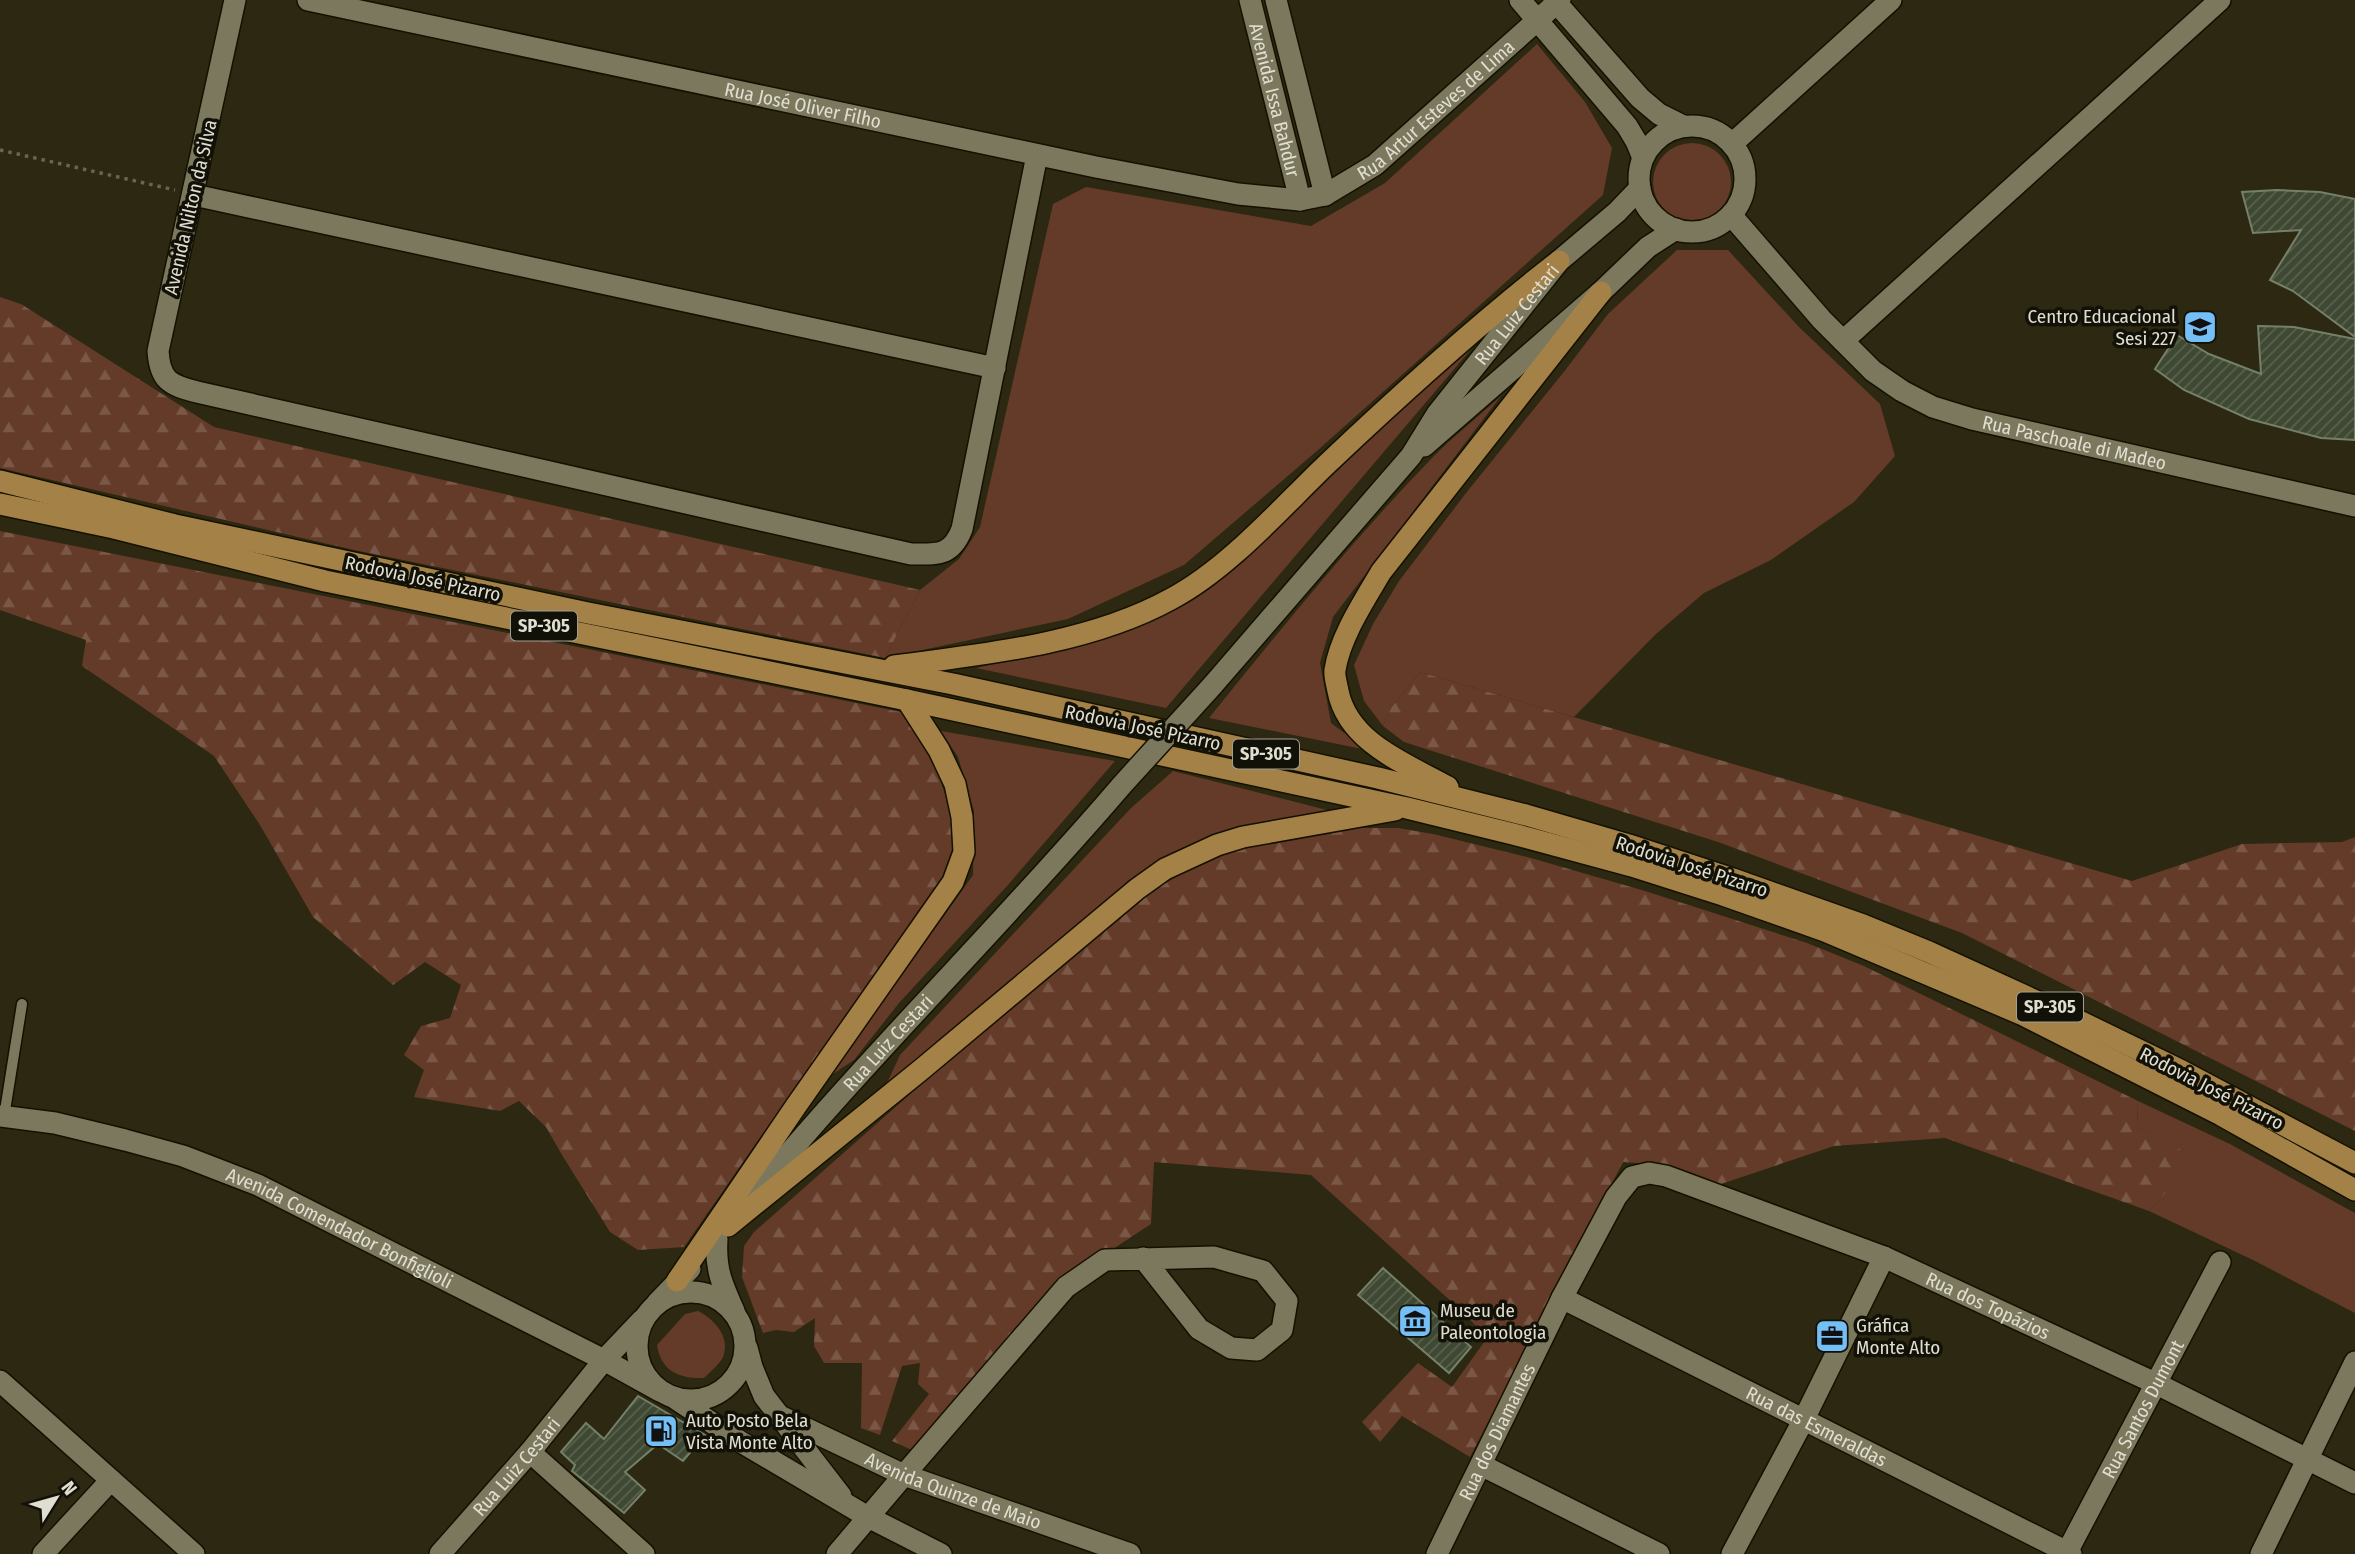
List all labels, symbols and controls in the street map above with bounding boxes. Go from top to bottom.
street label: Avenida Issa Bahdur [1244,21,1305,180]
street label: Rua Artur Esteves de Lima [1353,35,1519,185]
street label: Rua José Oliver Filho [723,78,883,133]
street label: Avenida Nilton da Silva [159,117,222,297]
street label: Rua Luiz Cestari [1470,260,1564,370]
place label: Centro Educacional Sesi 227 [2028,305,2176,350]
school or university icon: Centro Educacional Sesi 227 [2181,308,2219,346]
street label: Rua Paschoale di Madeo [1980,411,2169,475]
street label: Rodovia José Pizarro [343,551,503,606]
road number: SP-305 [511,612,577,640]
street label: Rodovia José Pizarro [1063,700,1223,755]
road number: SP-305 [1233,740,1299,768]
street label: Rodovia José Pizarro [1613,831,1771,902]
street label: Rua Luiz Cestari [838,990,938,1096]
road number: SP-305 [2017,992,2083,1022]
street label: Rodovia José Pizarro [2136,1042,2288,1135]
street label: Avenida Comendador Bonfiglioli [223,1163,456,1294]
street label: Rua dos Topázios [1922,1267,2054,1345]
place label: Museu de Paleontologia [1440,1299,1546,1344]
museum icon: Museu de Paleontologia [1396,1302,1434,1340]
place label: Gráfica Monte Alto [1856,1314,1940,1359]
office icon: Gráfica Monte Alto [1813,1317,1851,1355]
street label: Rua Santos Dumont [2097,1335,2189,1482]
street label: Rua dos Diamantes [1454,1360,1540,1504]
street label: Rua das Esmeraldas [1742,1381,1891,1472]
place label: Auto Posto Bela Vista Monte Alto [686,1409,813,1454]
fuel station icon: Auto Posto Bela Vista Monte Alto [642,1412,680,1450]
street label: Rua Luiz Cestari [468,1413,565,1521]
street label: Avenida Quinze de Maio [861,1447,1044,1534]
north arrow [21,1463,91,1533]
text: N [57,1477,82,1500]

